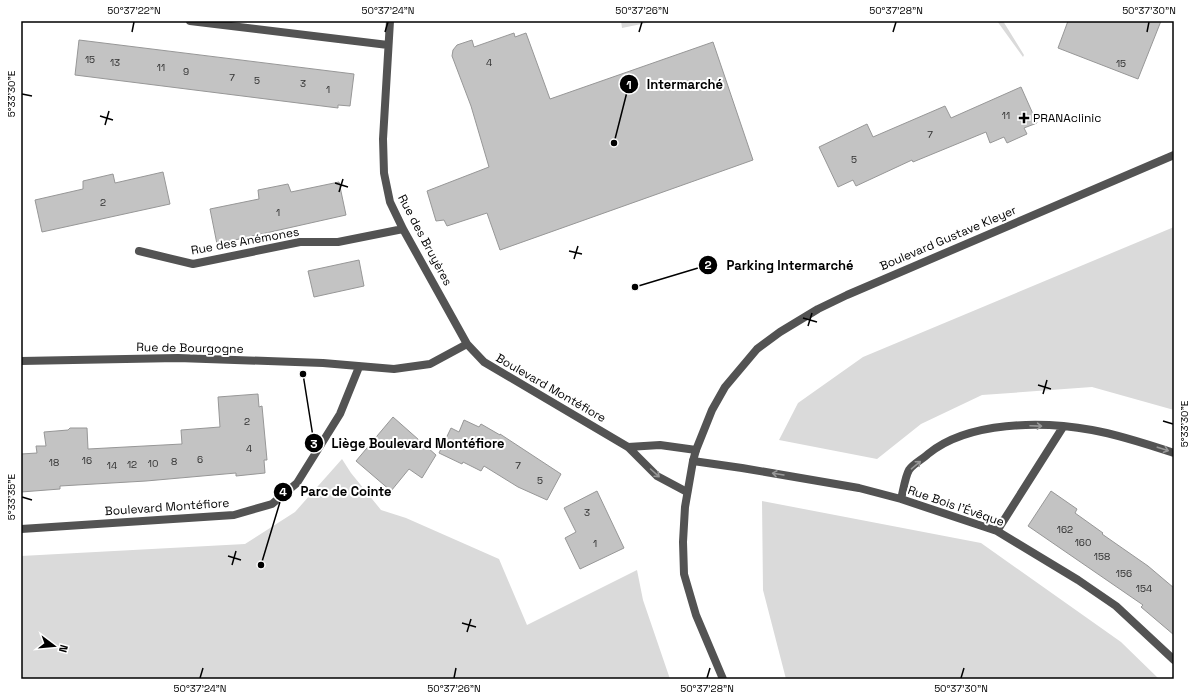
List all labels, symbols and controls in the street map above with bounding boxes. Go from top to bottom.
text: 50°37'22"N [107,4,161,17]
text: 50°37'24"N [362,4,414,17]
text: 50°37'26"N [615,4,669,17]
text: 50°37'28"N [869,4,923,17]
text: 50°37'30"N [1122,4,1176,17]
house number: 15 [85,53,95,66]
house number: 13 [110,56,120,69]
house number: 4 [486,56,492,69]
house number: 15 [1116,57,1126,70]
house number: 11 [157,61,165,74]
house number: 9 [183,65,189,78]
text: 5°33'30"E [5,70,18,117]
house number: 7 [229,71,235,84]
callout: Intermarché [619,72,731,97]
house number: 5 [254,74,260,87]
text: Intermarché [647,76,723,93]
house number: 3 [300,77,306,90]
text: 1 [626,77,632,93]
house number: 1 [326,83,330,96]
house number: 11 [1002,109,1010,122]
place label: PRANAclinic [1033,110,1101,126]
marker: PRANAclinic [1018,112,1030,124]
house number: 7 [927,128,933,141]
house number: 5 [851,153,857,166]
street label: Rue des Bruyères [394,192,456,288]
house number: 2 [100,196,106,209]
street label: Boulevard Gustave Kleyer [877,202,1019,274]
house number: 1 [276,206,280,219]
street label: Rue des Anémones [190,224,300,258]
callout: Parking Intermarché [698,253,861,278]
text: 2 [704,257,712,273]
text: Parking Intermarché [726,257,854,274]
street label: Rue de Bourgogne [136,339,244,357]
street label: Boulevard Montéfiore [493,350,609,426]
text: 5°33'30"E [1178,400,1191,447]
house number: 2 [244,415,250,428]
one-way arrow [1029,422,1042,429]
callout: Liège Boulevard Montéfiore [304,431,513,456]
text: Liège Boulevard Montéfiore [332,435,504,452]
text: 3 [310,436,318,452]
house number: 4 [246,442,252,455]
one-way arrow [1156,446,1168,454]
house number: 6 [197,453,203,466]
house number: 16 [82,454,92,467]
house number: 8 [171,455,177,468]
house number: 18 [49,456,59,469]
house number: 10 [148,457,158,470]
house number: 12 [127,458,137,471]
house number: 14 [107,459,117,472]
house number: 7 [515,459,521,472]
one-way arrow [910,460,921,469]
one-way arrow [650,468,660,478]
one-way arrow [772,470,785,478]
text: 5°33'35"E [5,473,18,520]
house number: 5 [537,474,543,487]
callout: Parc de Cointe [273,479,400,504]
street label: Rue Bois l'Évêque [906,482,1006,530]
text: Parc de Cointe [301,483,391,500]
text: 4 [279,484,287,500]
street label: Boulevard Montéfiore [104,495,230,519]
house number: 3 [584,506,590,519]
house number: 162 [1057,523,1073,536]
house number: 160 [1075,536,1091,549]
house number: 1 [593,537,597,550]
house number: 158 [1094,550,1110,563]
house number: 156 [1116,567,1132,580]
house number: 154 [1136,582,1152,595]
north arrow [34,626,74,666]
text: N [56,643,71,654]
text: 50°37'24"N [174,682,226,695]
text: 50°37'26"N [427,682,481,695]
text: 50°37'28"N [680,682,734,695]
text: 50°37'30"N [934,682,988,695]

